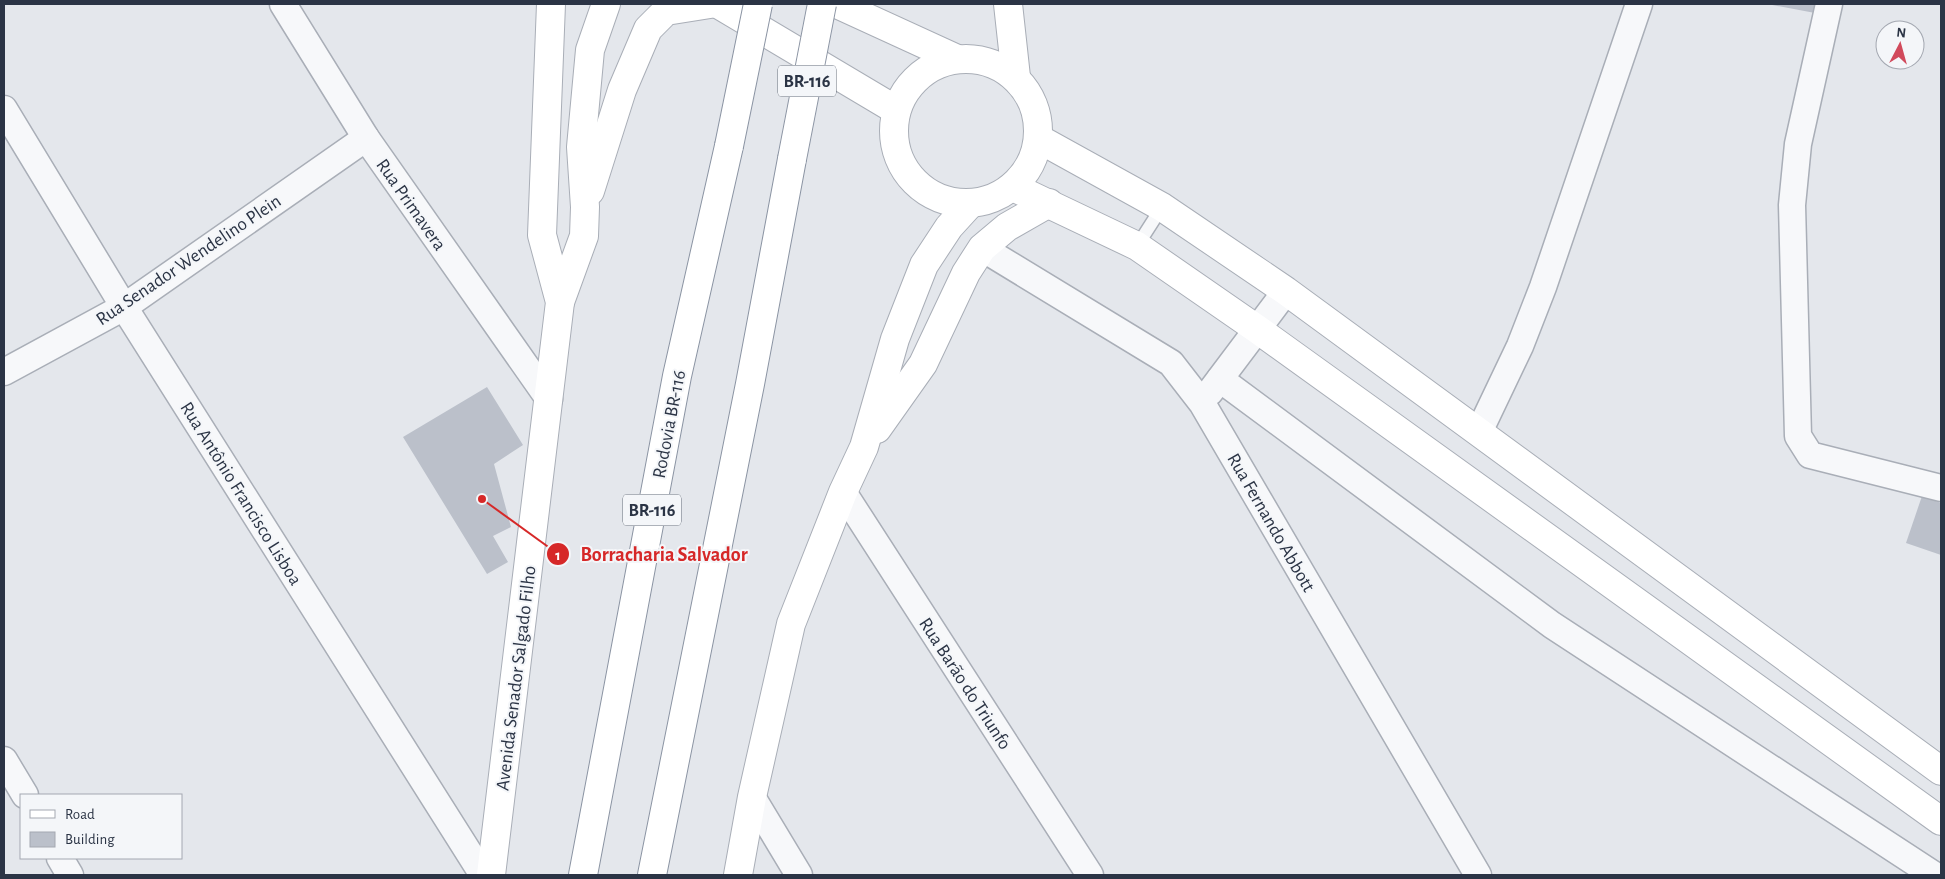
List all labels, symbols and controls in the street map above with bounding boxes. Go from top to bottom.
north arrow [1875,20,1925,70]
text: N [1896,26,1907,41]
road number: BR-116 [778,66,836,96]
street label: Rua Primavera [372,156,449,254]
street label: Rua Senador Wendelino Plein [93,191,285,329]
street label: Rodovia BR-116 [650,368,689,480]
street label: Rua Antônio Francisco Lisboa [176,399,305,589]
street label: Rua Fernando Abbott [1223,450,1318,595]
road number: BR-116 [623,494,681,526]
callout: Borracharia Salvador [545,537,758,572]
text: Borracharia Salvador [580,545,748,565]
text: 1 [555,548,561,563]
street label: Avenida Senador Salgado Filho [493,565,540,792]
street label: Rua Barão do Triunfo [915,615,1014,753]
legend [20,794,182,859]
text: Road [65,807,95,822]
text: Building [65,832,115,847]

